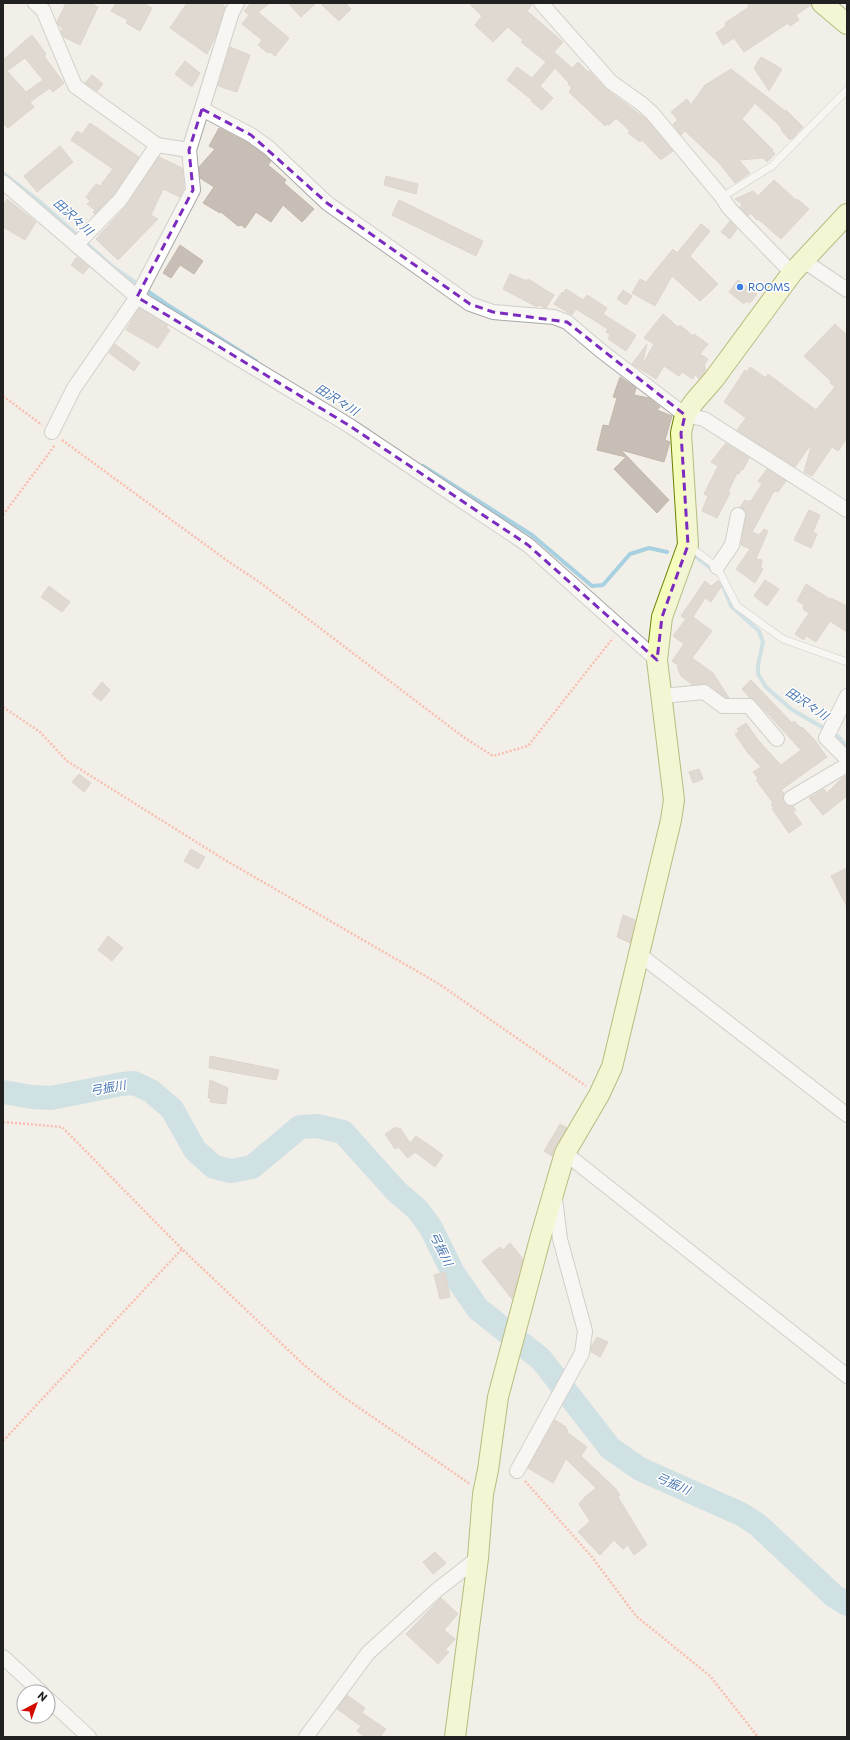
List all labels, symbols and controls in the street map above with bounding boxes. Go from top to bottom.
water label: 田沢々川 [51,195,98,239]
place label: ROOMS [748,280,790,293]
marker: ROOMS [735,282,745,292]
water label: 田沢々川 [313,380,363,419]
water label: 田沢々川 [784,684,833,724]
water label: 弓振川 [89,1077,129,1097]
water label: 弓振川 [428,1229,457,1270]
water label: 弓振川 [654,1469,695,1498]
north arrow [16,1684,56,1724]
text: N [36,1688,50,1704]

